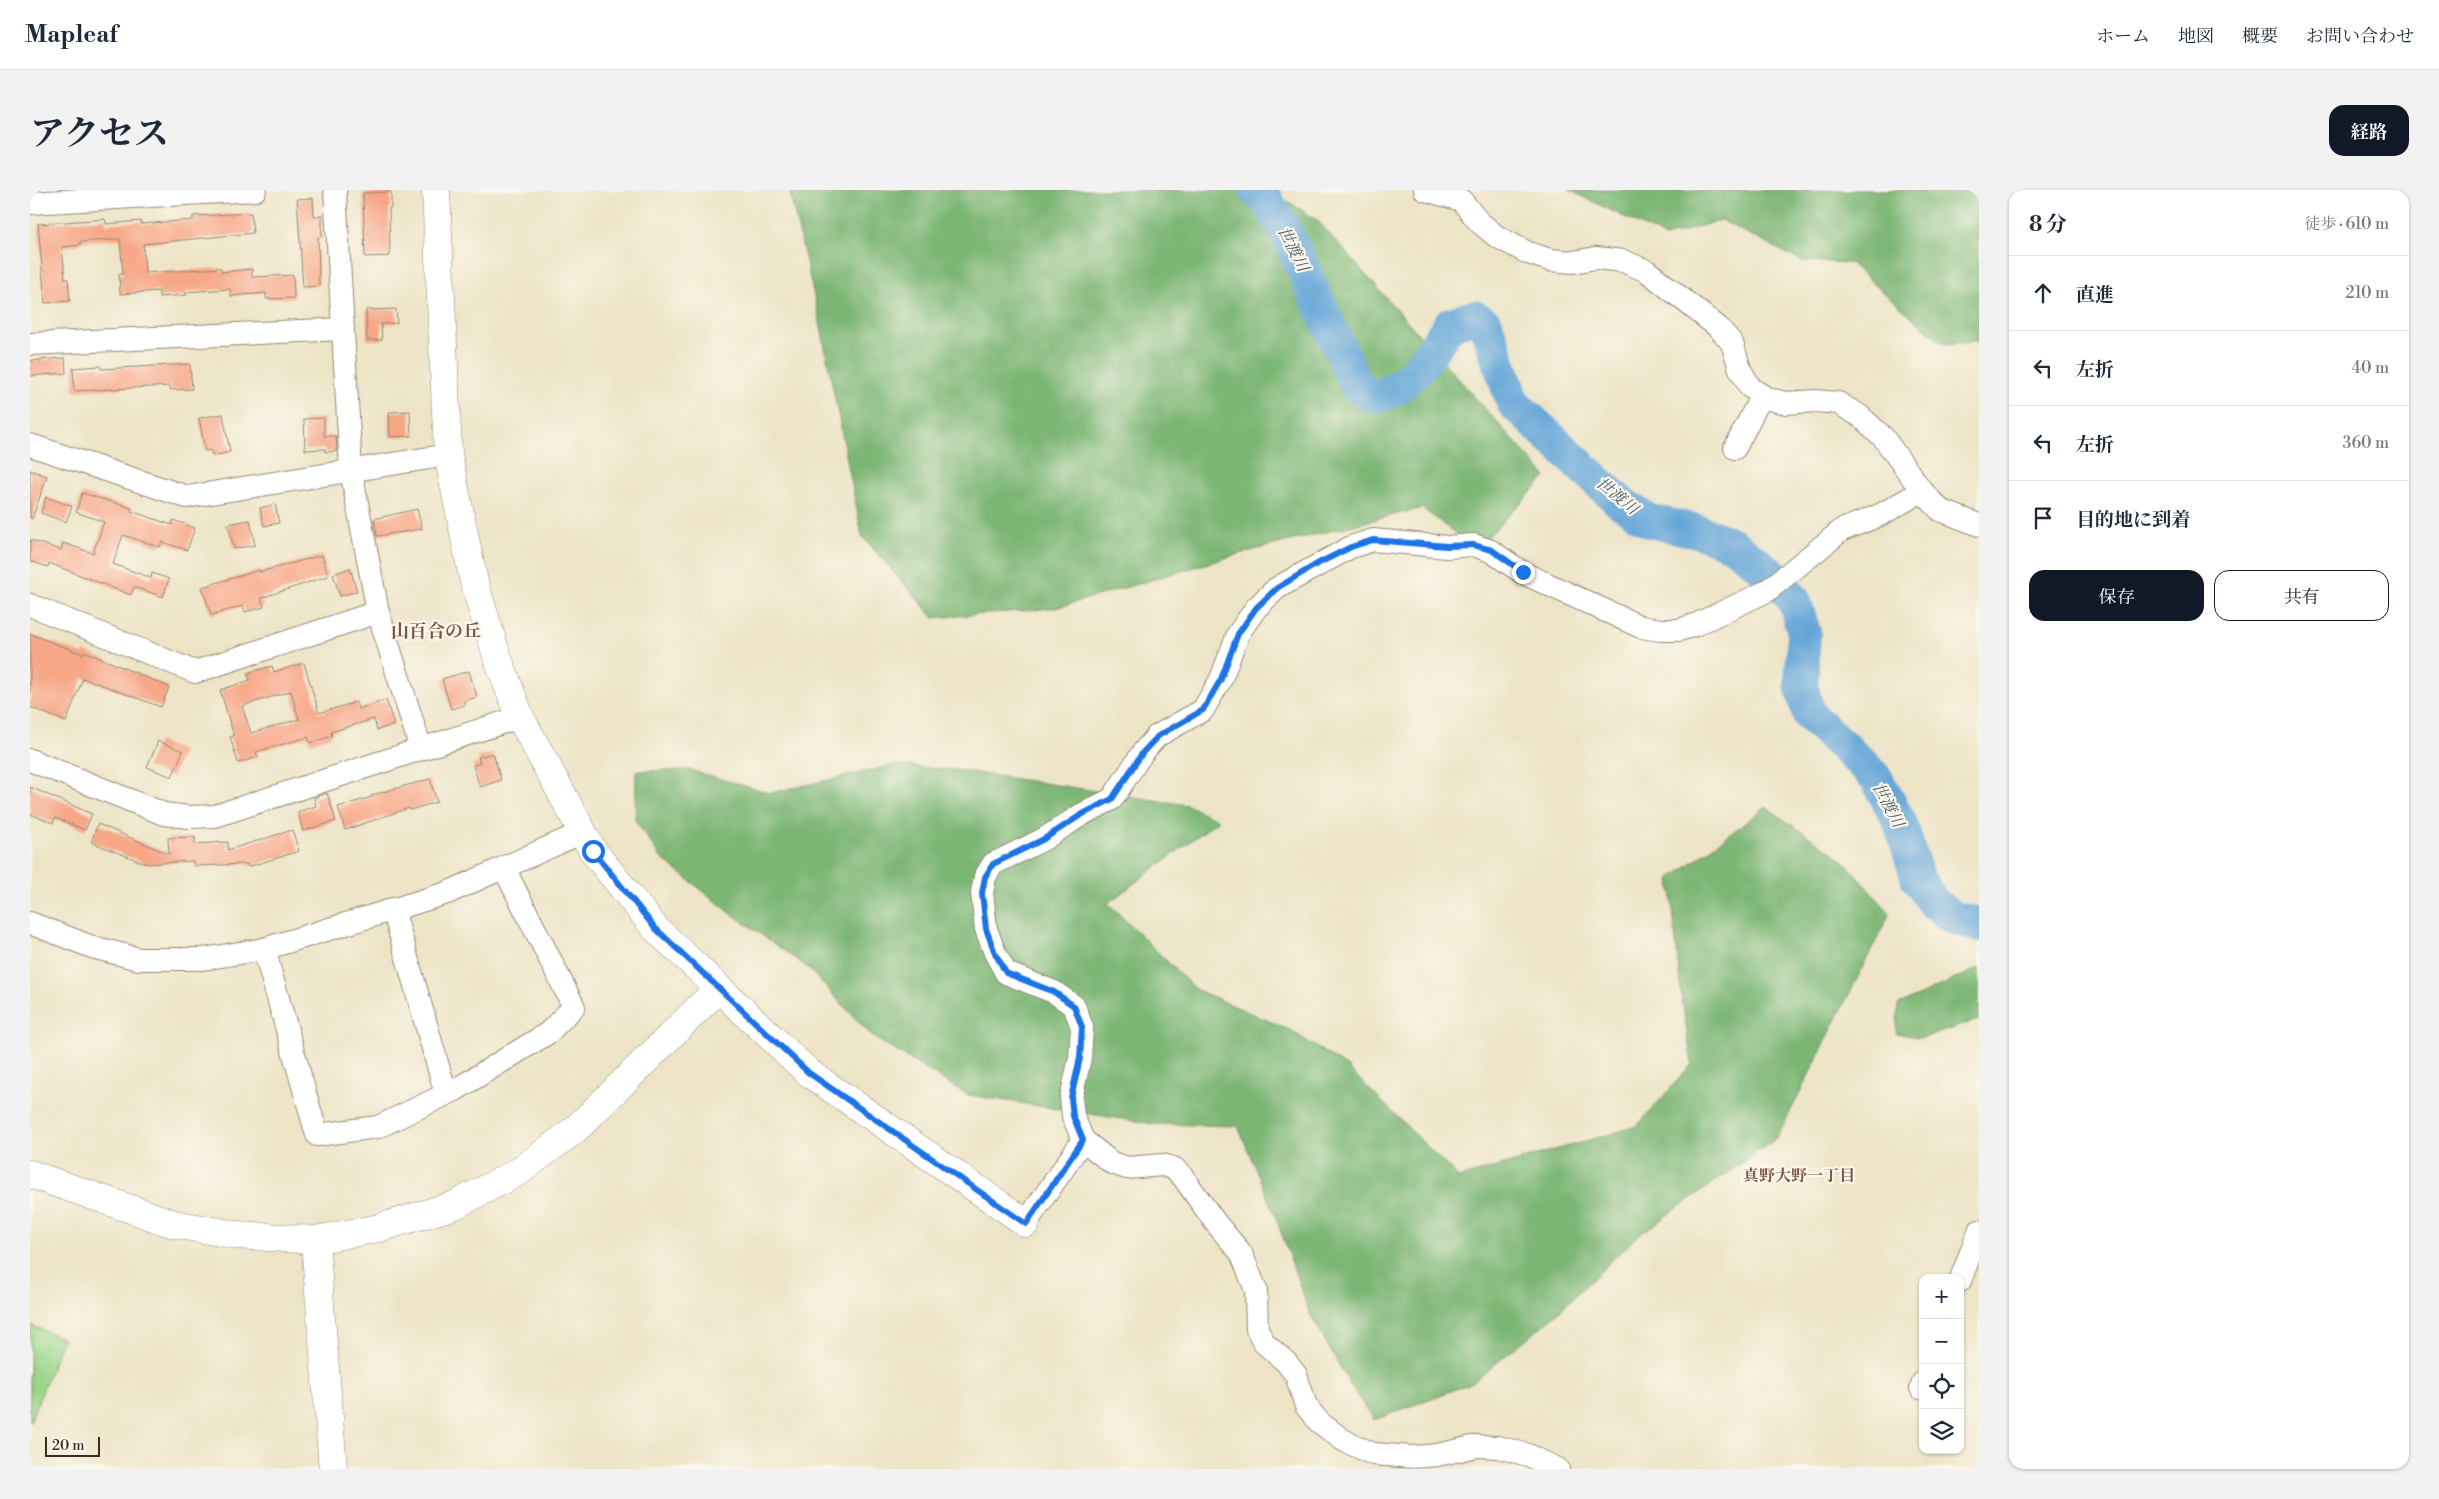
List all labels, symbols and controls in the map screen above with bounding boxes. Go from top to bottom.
text: Mapleaf [25,20,118,50]
text: ホーム [2096,25,2150,48]
text: 地図 [2178,25,2214,48]
text: 概要 [2242,25,2278,48]
text: お問い合わせ [2306,25,2414,48]
button: 経路 [2329,105,2409,156]
text: アクセス [30,113,169,156]
text: 8 分 [2029,212,2067,238]
text: 徒歩 · 610 m [2304,214,2389,234]
water label: 世渡川 [1273,223,1314,277]
icon: ahead [2029,279,2057,307]
text: 直進 [2076,283,2114,307]
text: 210 m [2345,283,2389,303]
icon: left [2029,354,2057,382]
text: 左折 [2076,358,2114,382]
text: 40 m [2352,358,2389,378]
icon: left [2029,429,2057,457]
text: 左折 [2076,433,2114,457]
text: 360 m [2343,433,2389,453]
water label: 世渡川 [1592,473,1643,520]
icon: arrive [2029,504,2057,532]
text: 目的地に到着 [2076,508,2190,532]
route end [1512,561,1535,584]
button: 保存 [2029,570,2204,621]
button: 共有 [2214,570,2389,621]
district label: 山百合の丘 [391,620,481,643]
water label: 世渡川 [1868,779,1909,833]
route start [582,840,605,863]
district label: 真野大野一丁目 [1743,1166,1855,1186]
map controls [1919,1274,1964,1454]
button: + [1919,1274,1964,1319]
button: − [1919,1319,1964,1364]
button: locate [1919,1364,1964,1409]
button: layers [1919,1409,1964,1454]
scale bar [45,1434,100,1457]
text: 20 m [52,1437,84,1455]

